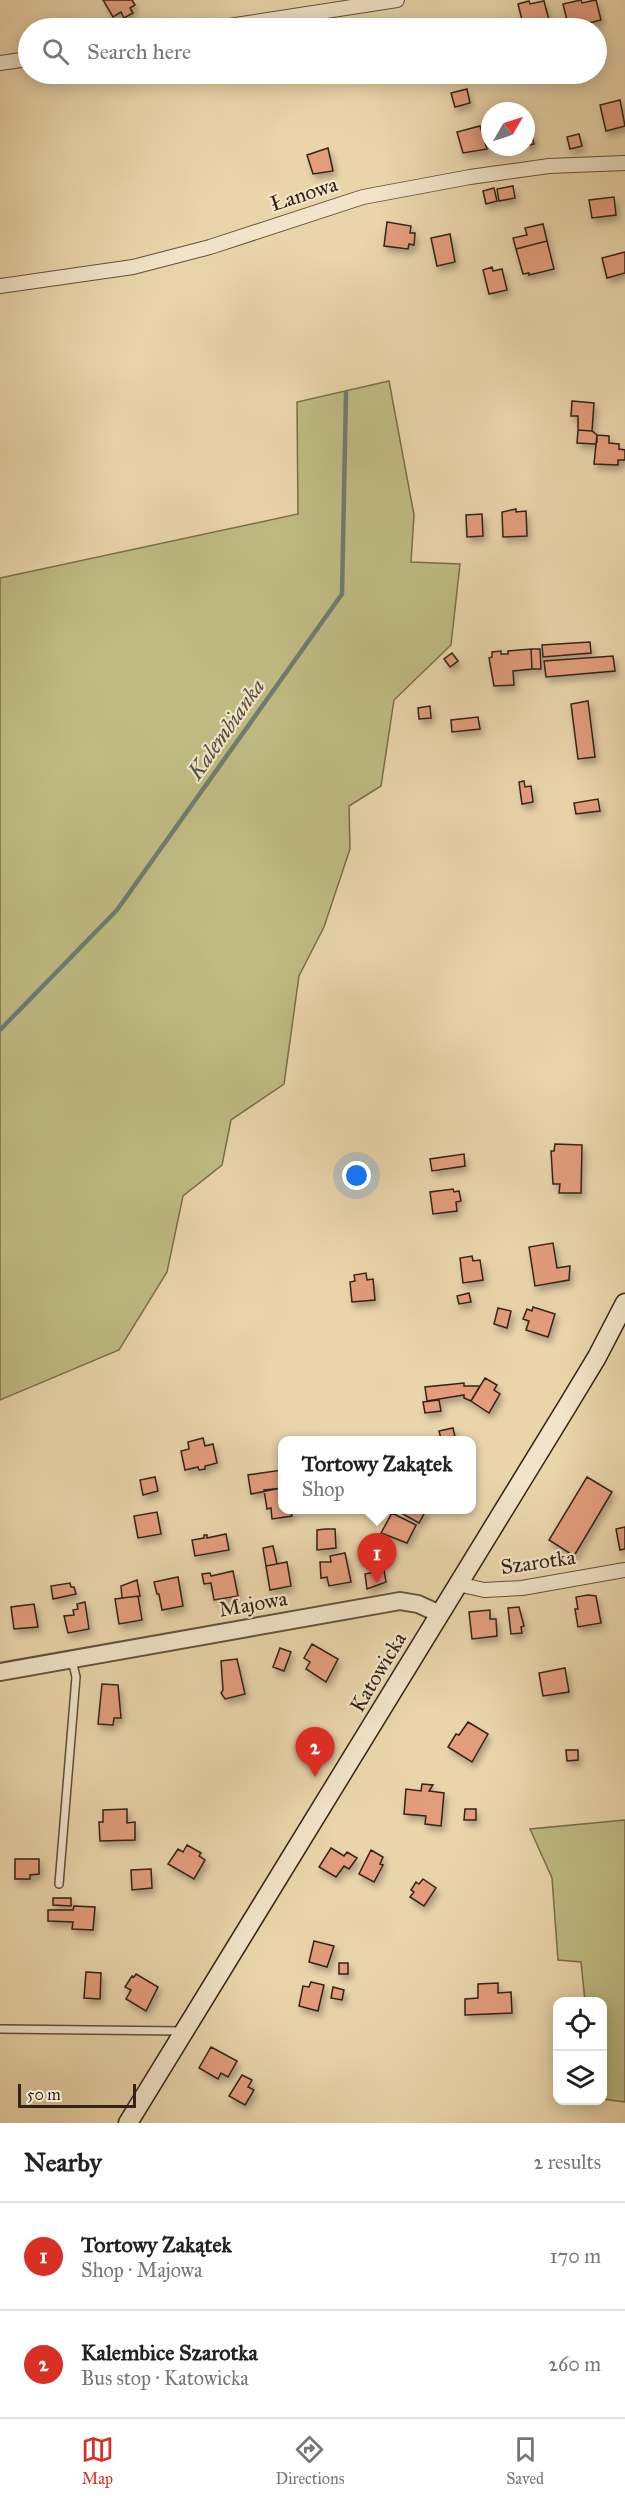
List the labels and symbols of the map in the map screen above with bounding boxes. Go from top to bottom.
north arrow [481,102,535,156]
street label: Łanowa [267,171,341,217]
water label: Kalembianka [181,673,271,785]
your location [342,1161,371,1190]
pin: 1 [358,1534,397,1583]
street label: Szarotka [499,1544,577,1580]
street label: Majowa [217,1585,289,1623]
street label: Katowicka [344,1627,412,1717]
pin: 2 [296,1728,334,1777]
scale bar [18,2081,136,2108]

